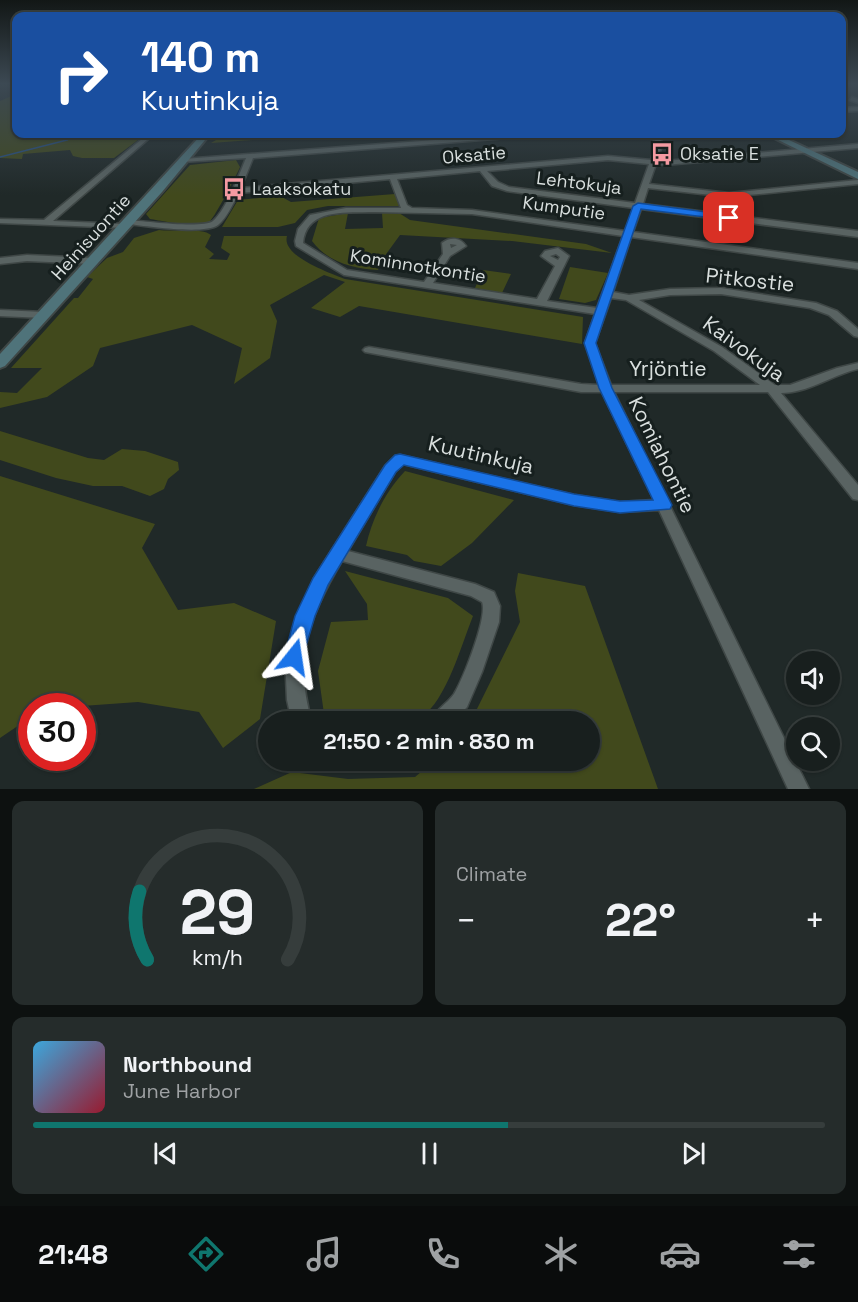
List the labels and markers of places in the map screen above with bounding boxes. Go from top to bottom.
bus stop icon: Oksatie E [649,141,675,167]
place label: Oksatie E [680,142,759,165]
bus stop icon: Laaksokatu [221,176,247,202]
place label: Laaksokatu [252,177,351,200]
pin [703,192,754,243]

